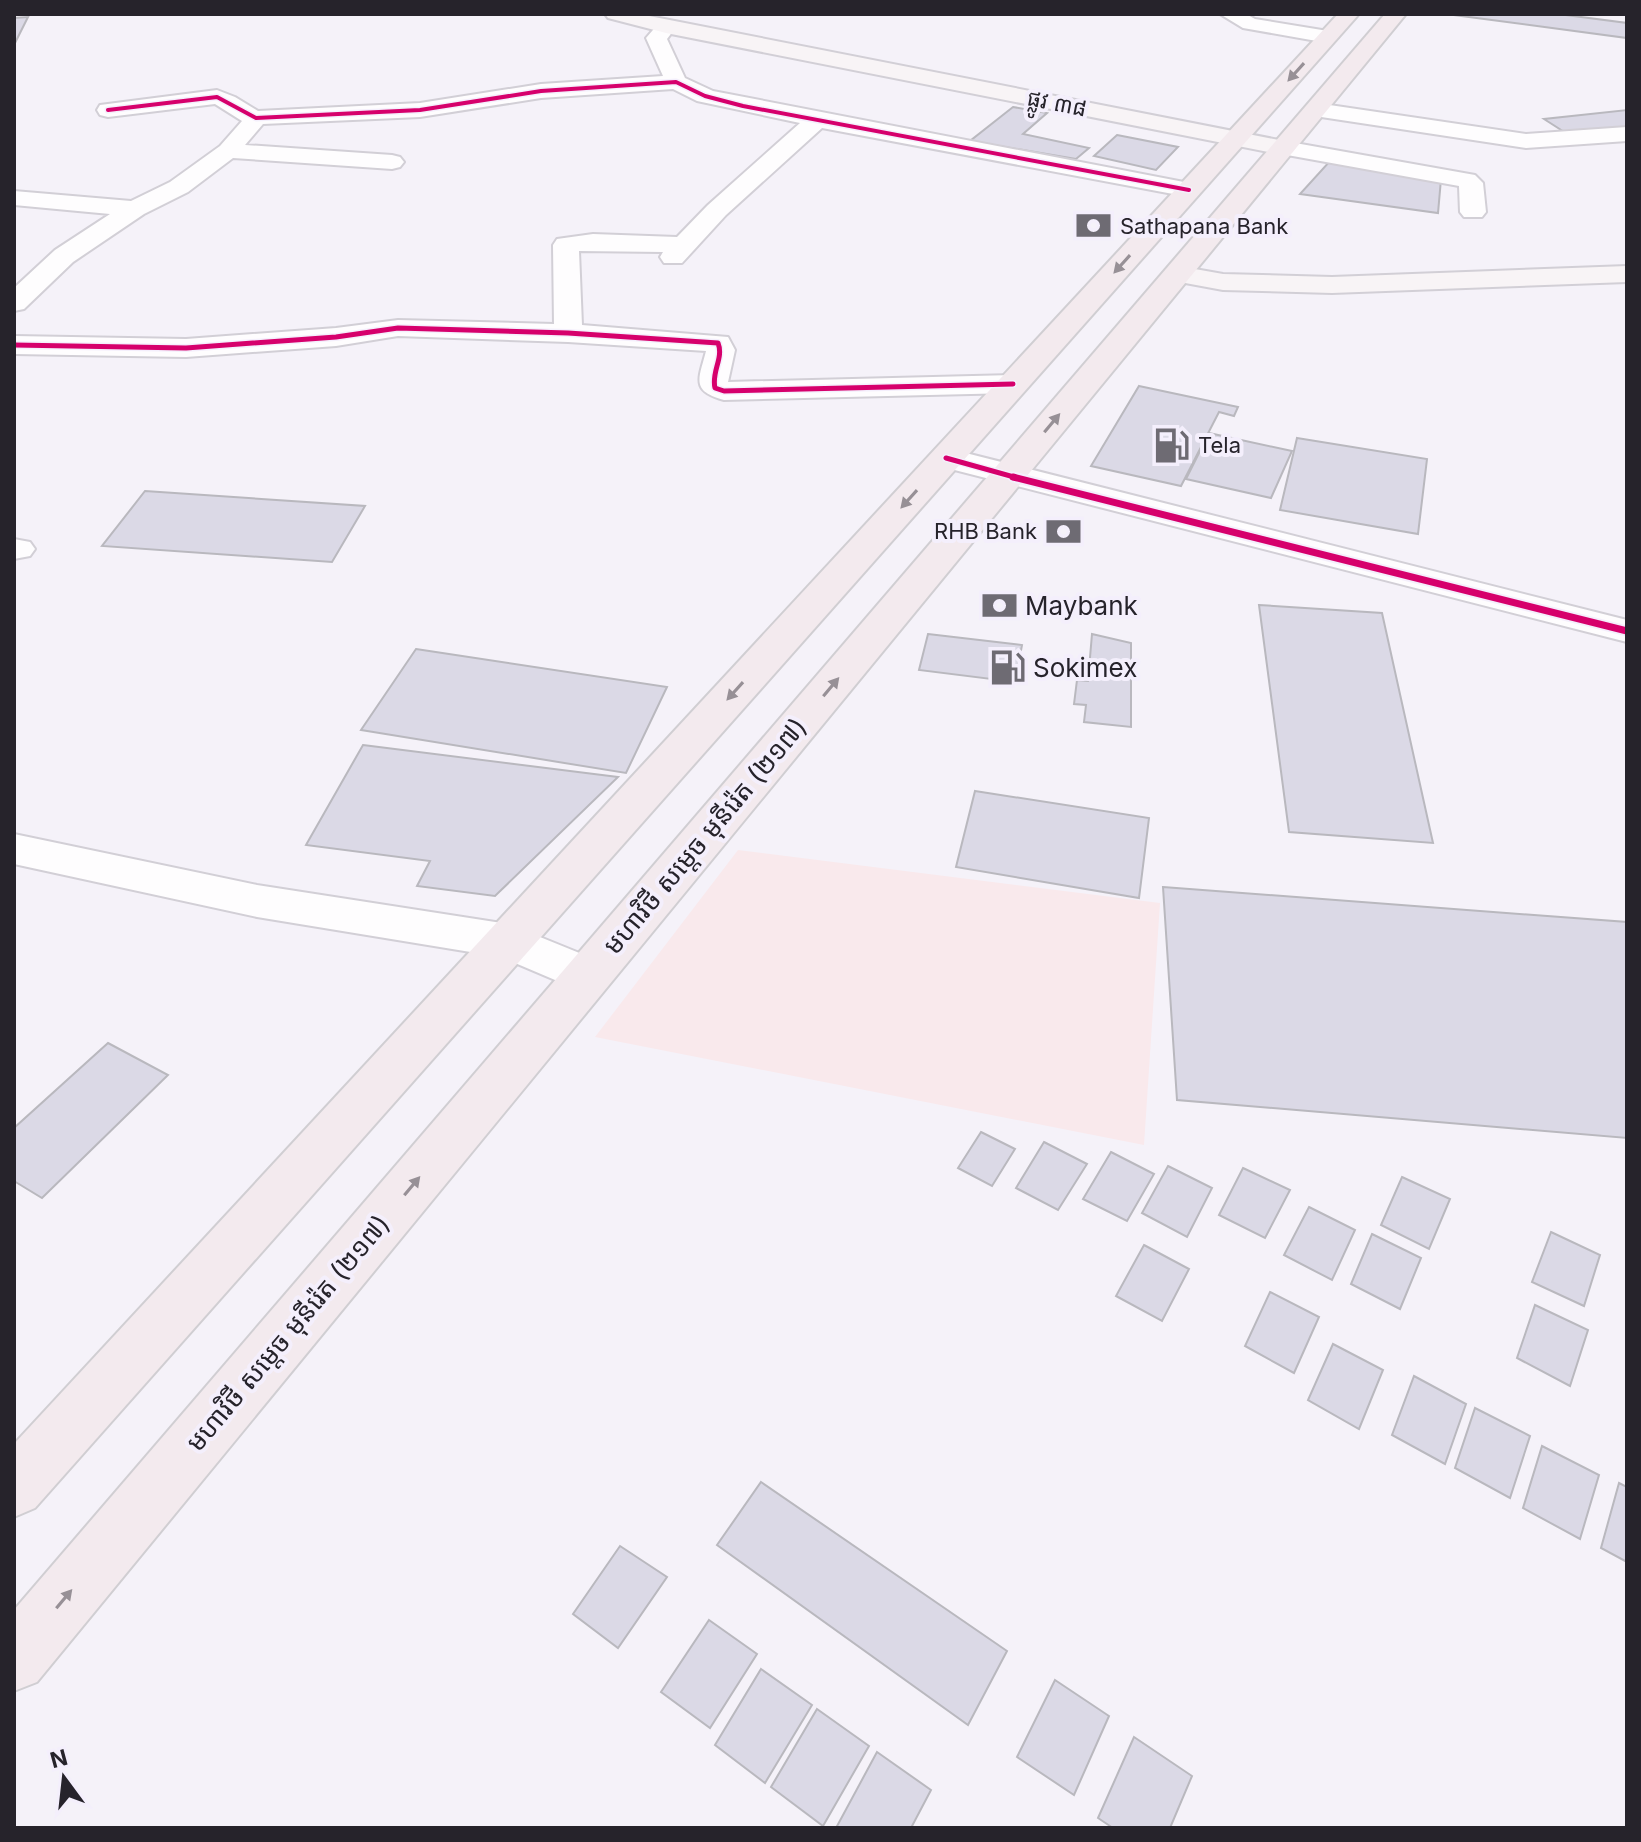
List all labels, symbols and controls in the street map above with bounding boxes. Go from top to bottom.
one-way arrow [1288,62,1306,81]
street label: ផ្លូវ ៣៨ [1024,84,1089,129]
bank icon: Sathapana Bank [1075,207,1113,245]
place label: Sathapana Bank [1120,213,1288,239]
one-way arrow [1113,255,1131,274]
one-way arrow [1043,413,1060,433]
fuel station icon: Tela [1153,426,1191,464]
place label: Tela [1198,432,1241,458]
one-way arrow [901,489,919,508]
bank icon: RHB Bank [1044,512,1082,550]
place label: RHB Bank [934,518,1037,544]
bank icon: Maybank [980,587,1018,625]
place label: Maybank [1025,590,1138,621]
fuel station icon: Sokimex [988,649,1026,687]
place label: Sokimex [1033,652,1137,683]
one-way arrow [822,677,839,697]
one-way arrow [727,681,744,701]
street label: មហាវិថី សម្តេច មុនីរ៉េត (២១៧) [597,711,814,961]
one-way arrow [403,1176,420,1196]
street label: មហាវិថី សម្តេច មុនីរ៉េត (២១៧) [180,1208,397,1458]
one-way arrow [55,1589,72,1609]
north arrow [24,1738,104,1818]
text: N [47,1744,70,1773]

